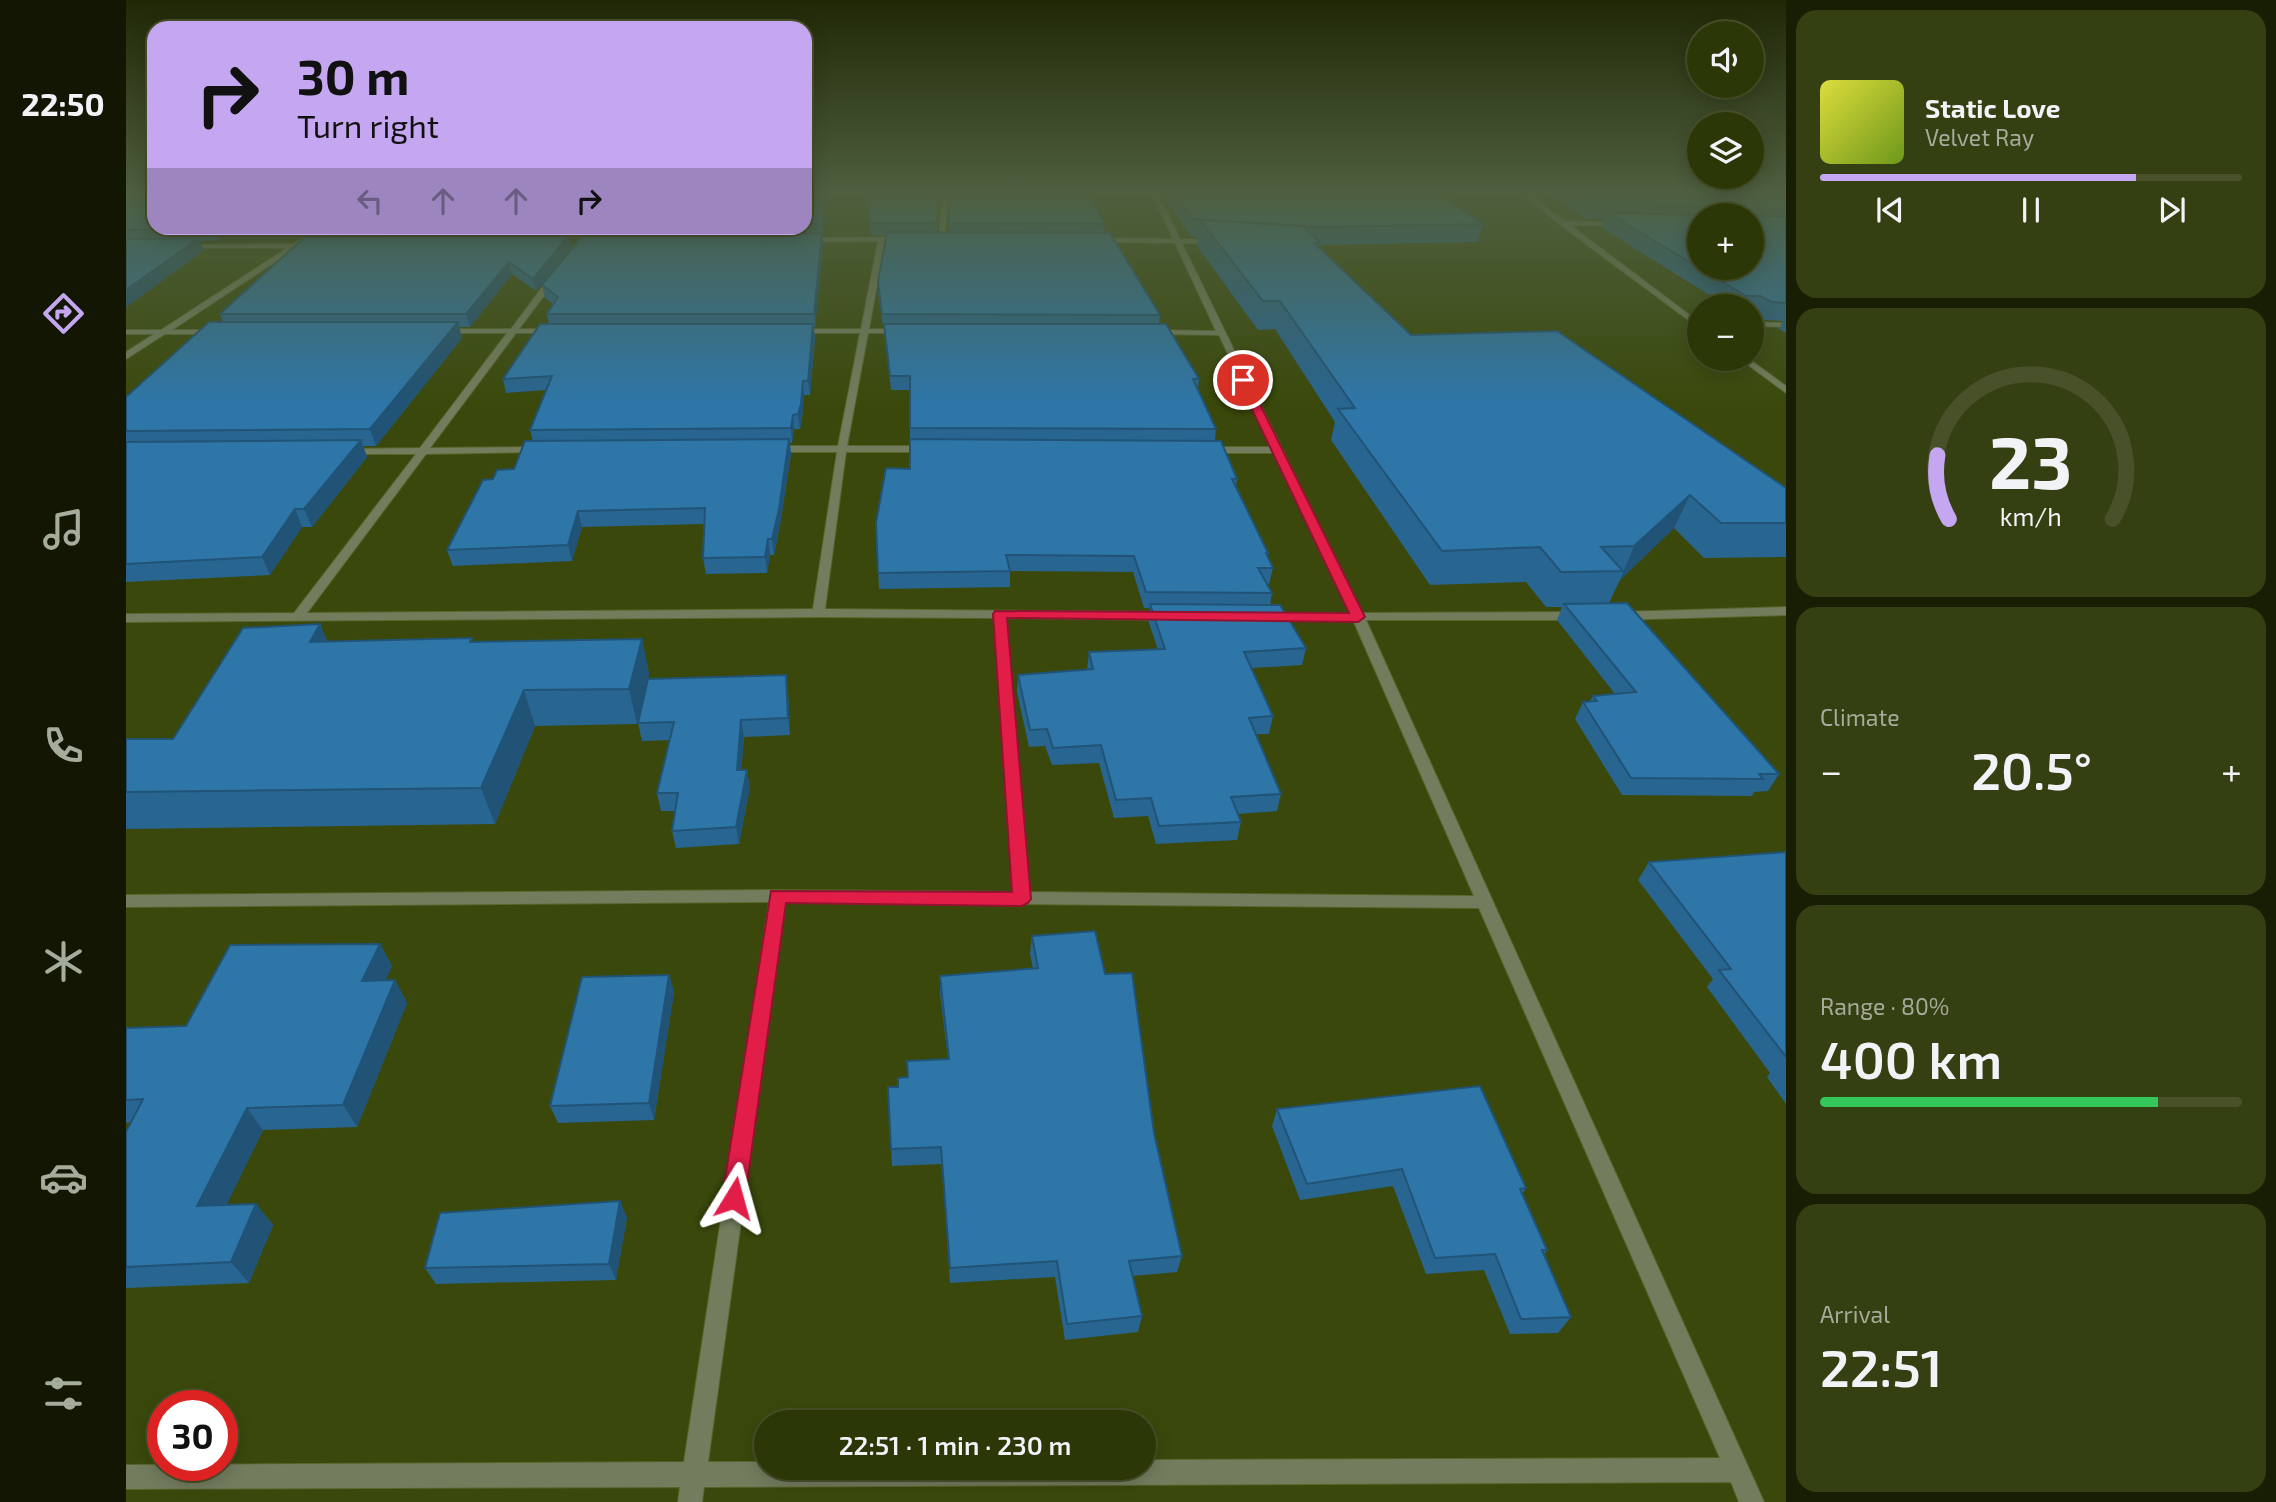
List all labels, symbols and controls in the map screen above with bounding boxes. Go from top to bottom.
map controls [1687,21,1764,371]
button: sound [1687,21,1764,98]
text: 30 m [297,46,409,105]
icon: right [182,49,273,140]
text: 22:50 [21,84,105,122]
text: Static Love [1925,92,2061,123]
text: Turn right [297,106,439,144]
button: layers [1687,112,1764,189]
text: Velvet Ray [1925,123,2034,151]
icon: left [351,182,389,220]
icon: ahead [424,182,462,220]
icon: ahead [497,182,535,220]
icon: right [570,182,608,220]
icon: previous [1871,191,1909,229]
icon: pause [2012,191,2050,229]
icon: next [2153,191,2191,229]
button: + [1687,203,1764,280]
icon: directions [39,289,88,338]
button: − [1687,294,1764,371]
pin [1213,350,1273,410]
icon: arrive [1224,361,1262,399]
text: 23 [1989,416,2073,504]
text: km/h [2000,500,2062,530]
icon: music [39,505,88,554]
text: Climate [1820,703,1900,731]
icon: phone [39,721,88,770]
text: 20.5° [1971,738,2092,800]
text: − [1820,747,1842,793]
text: + [2221,747,2242,793]
icon: climate [39,937,88,986]
text: Range · 80% [1820,992,1949,1020]
text: 400 km [1820,1027,2002,1089]
icon: car [39,1153,88,1202]
position arrow [697,1161,771,1235]
text: Arrival [1820,1300,1890,1328]
text: 22:51 [1820,1335,1943,1397]
icon: filters [39,1369,88,1418]
speed limit sign: 30 [147,1390,238,1481]
text: 22:51 · 1 min · 230 m [839,1429,1071,1460]

